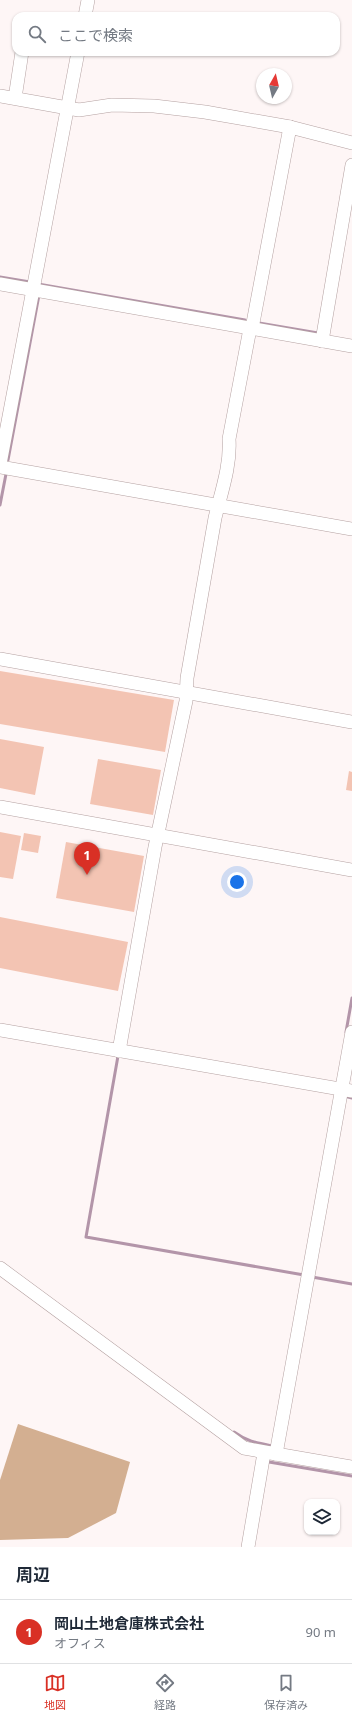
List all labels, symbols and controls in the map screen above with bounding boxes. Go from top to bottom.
search box [12,12,340,56]
icon: search [26,23,48,45]
text: ここで検索 [58,25,133,45]
north arrow [256,68,292,104]
pin: 1 [74,842,100,875]
your location [227,872,247,892]
map controls [304,1499,340,1535]
button: layers [304,1499,340,1535]
text: 周辺 [16,1563,50,1586]
text: 岡山土地倉庫株式会社 [54,1613,204,1633]
text: 1 [25,1623,33,1641]
text: 90 m [306,1623,336,1641]
text: オフィス [54,1634,106,1652]
tab: 地図 [44,1672,66,1712]
tab: 経路 [154,1672,176,1712]
tab: 保存済み [264,1672,308,1712]

